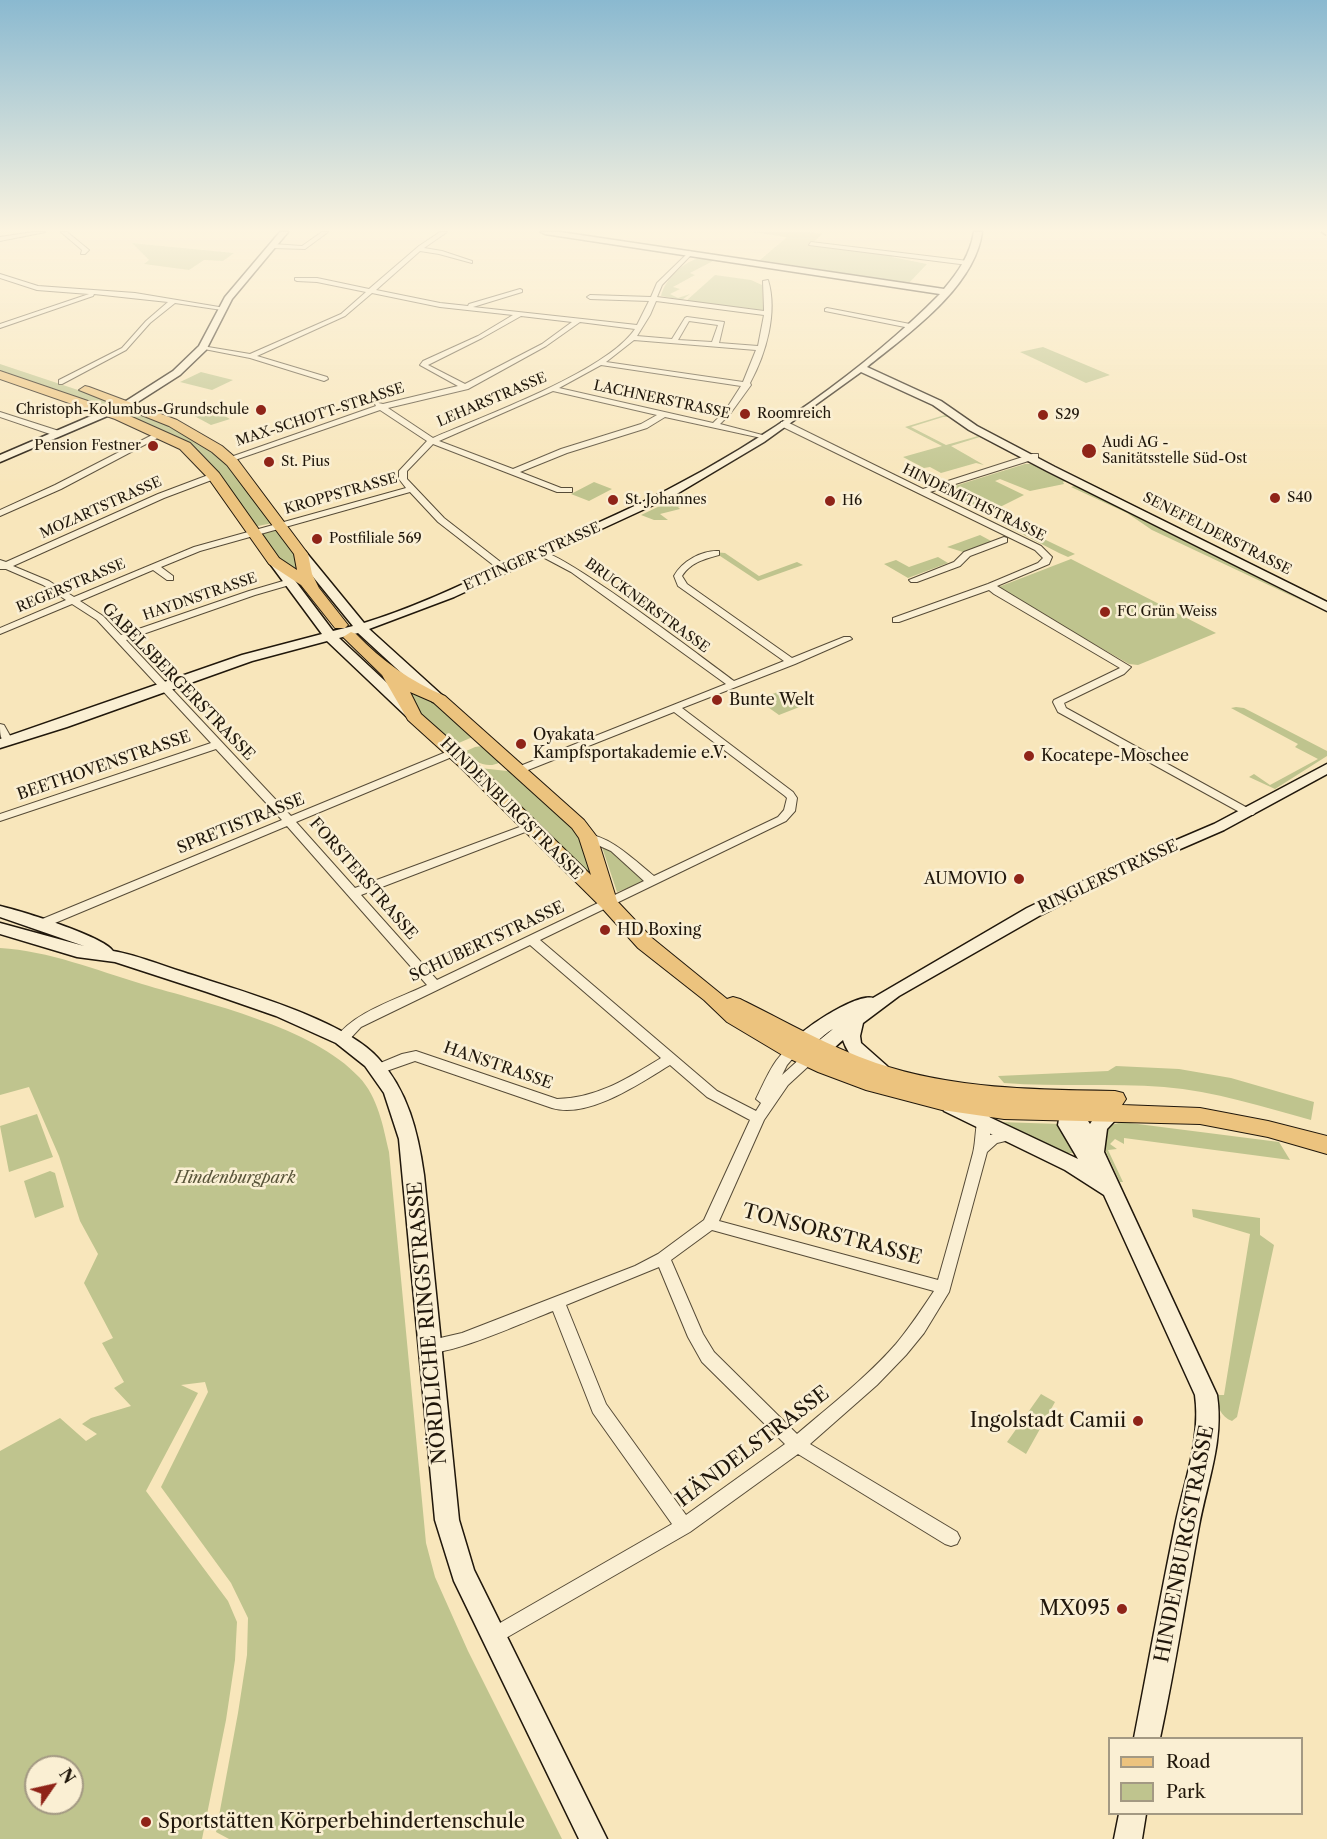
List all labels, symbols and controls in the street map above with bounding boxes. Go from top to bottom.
street label: LEHARSTRASSE [435,369,549,431]
street label: LACHNERSTRASSE [592,377,732,423]
street label: MAX-SCHOTT-STRASSE [234,380,406,450]
place label: Christoph-Kolumbus-Grundschule [16,402,249,418]
marker: Christoph-Kolumbus-Grundschule [254,403,268,417]
place label: Roomreich [757,406,831,422]
marker: Roomreich [738,407,752,421]
place label: S29 [1055,407,1080,423]
marker: S29 [1036,408,1050,422]
place label: Audi AG - Sanitätsstelle Süd-Ost [1102,435,1247,467]
place label: Pension Festner [34,438,141,454]
marker: Pension Festner [146,439,160,453]
marker: Audi AG - Sanitätsstelle Süd-Ost [1080,442,1098,460]
place label: St. Pius [281,454,330,470]
marker: St. Pius [262,455,276,469]
street label: HINDEMITHSTRASSE [900,461,1048,545]
street label: KROPPSTRASSE [283,470,399,518]
street label: MOZARTSTRASSE [37,474,165,542]
street label: SENEFELDERSTRASSE [1140,489,1294,579]
place label: S40 [1287,490,1312,506]
marker: S40 [1268,491,1282,505]
place label: St. Johannes [625,492,707,508]
marker: St. Johannes [606,493,620,507]
place label: H6 [842,493,862,509]
marker: H6 [823,494,837,508]
street label: ETTINGER STRASSE [461,519,603,595]
place label: Postfiliale 569 [329,531,422,547]
marker: Postfiliale 569 [310,532,324,546]
street label: REGERSTRASSE [14,555,128,617]
street label: BRUCKNERSTRASSE [582,555,712,657]
street label: HAYDNSTRASSE [141,570,259,624]
street label: GABELSBERGERSTRASSE [98,599,258,765]
place label: FC Grün Weiss [1117,604,1217,620]
marker: FC Grün Weiss [1098,605,1112,619]
place label: Bunte Welt [729,690,814,710]
marker: Bunte Welt [710,693,724,707]
place label: Oyakata Kampfsportakademie e.V. [533,725,727,763]
street label: BEETHOVENSTRASSE [15,727,193,805]
street label: HINDENBURGSTRASSE [436,734,586,884]
marker: Oyakata Kampfsportakademie e.V. [514,737,528,751]
place label: Kocatepe-Moschee [1041,746,1189,766]
marker: Kocatepe-Moschee [1022,749,1036,763]
street label: SPRETISTRASSE [174,790,308,858]
street label: FORSTERSTRASSE [305,814,421,944]
street label: RINGLERSTRASSE [1035,836,1181,918]
place label: AUMOVIO [924,869,1007,889]
marker: AUMOVIO [1012,872,1026,886]
street label: SCHUBERTSTRASSE [406,898,568,986]
place label: HD Boxing [617,920,701,940]
marker: HD Boxing [598,923,612,937]
street label: HANSTRASSE [441,1038,555,1094]
park label: Hindenburgpark [175,1168,295,1188]
street label: NÖRDLICHE RINGSTRASSE [404,1180,452,1466]
street label: TONSORSTRASSE [740,1199,924,1271]
street label: HÄNDELSTRASSE [672,1382,834,1512]
place label: Ingolstadt Camii [970,1409,1126,1433]
marker: Ingolstadt Camii [1131,1414,1145,1428]
street label: HINDENBURGSTRASSE [1150,1423,1220,1665]
place label: MX095 [1039,1597,1110,1621]
marker: MX095 [1115,1602,1129,1616]
legend [1108,1737,1303,1815]
text: Road [1166,1751,1211,1773]
north arrow [24,1755,84,1815]
text: N [55,1765,79,1787]
text: Park [1166,1781,1205,1803]
place label: Sportstätten Körperbehindertenschule [158,1810,525,1834]
marker: Sportstätten Körperbehindertenschule [139,1815,153,1829]

